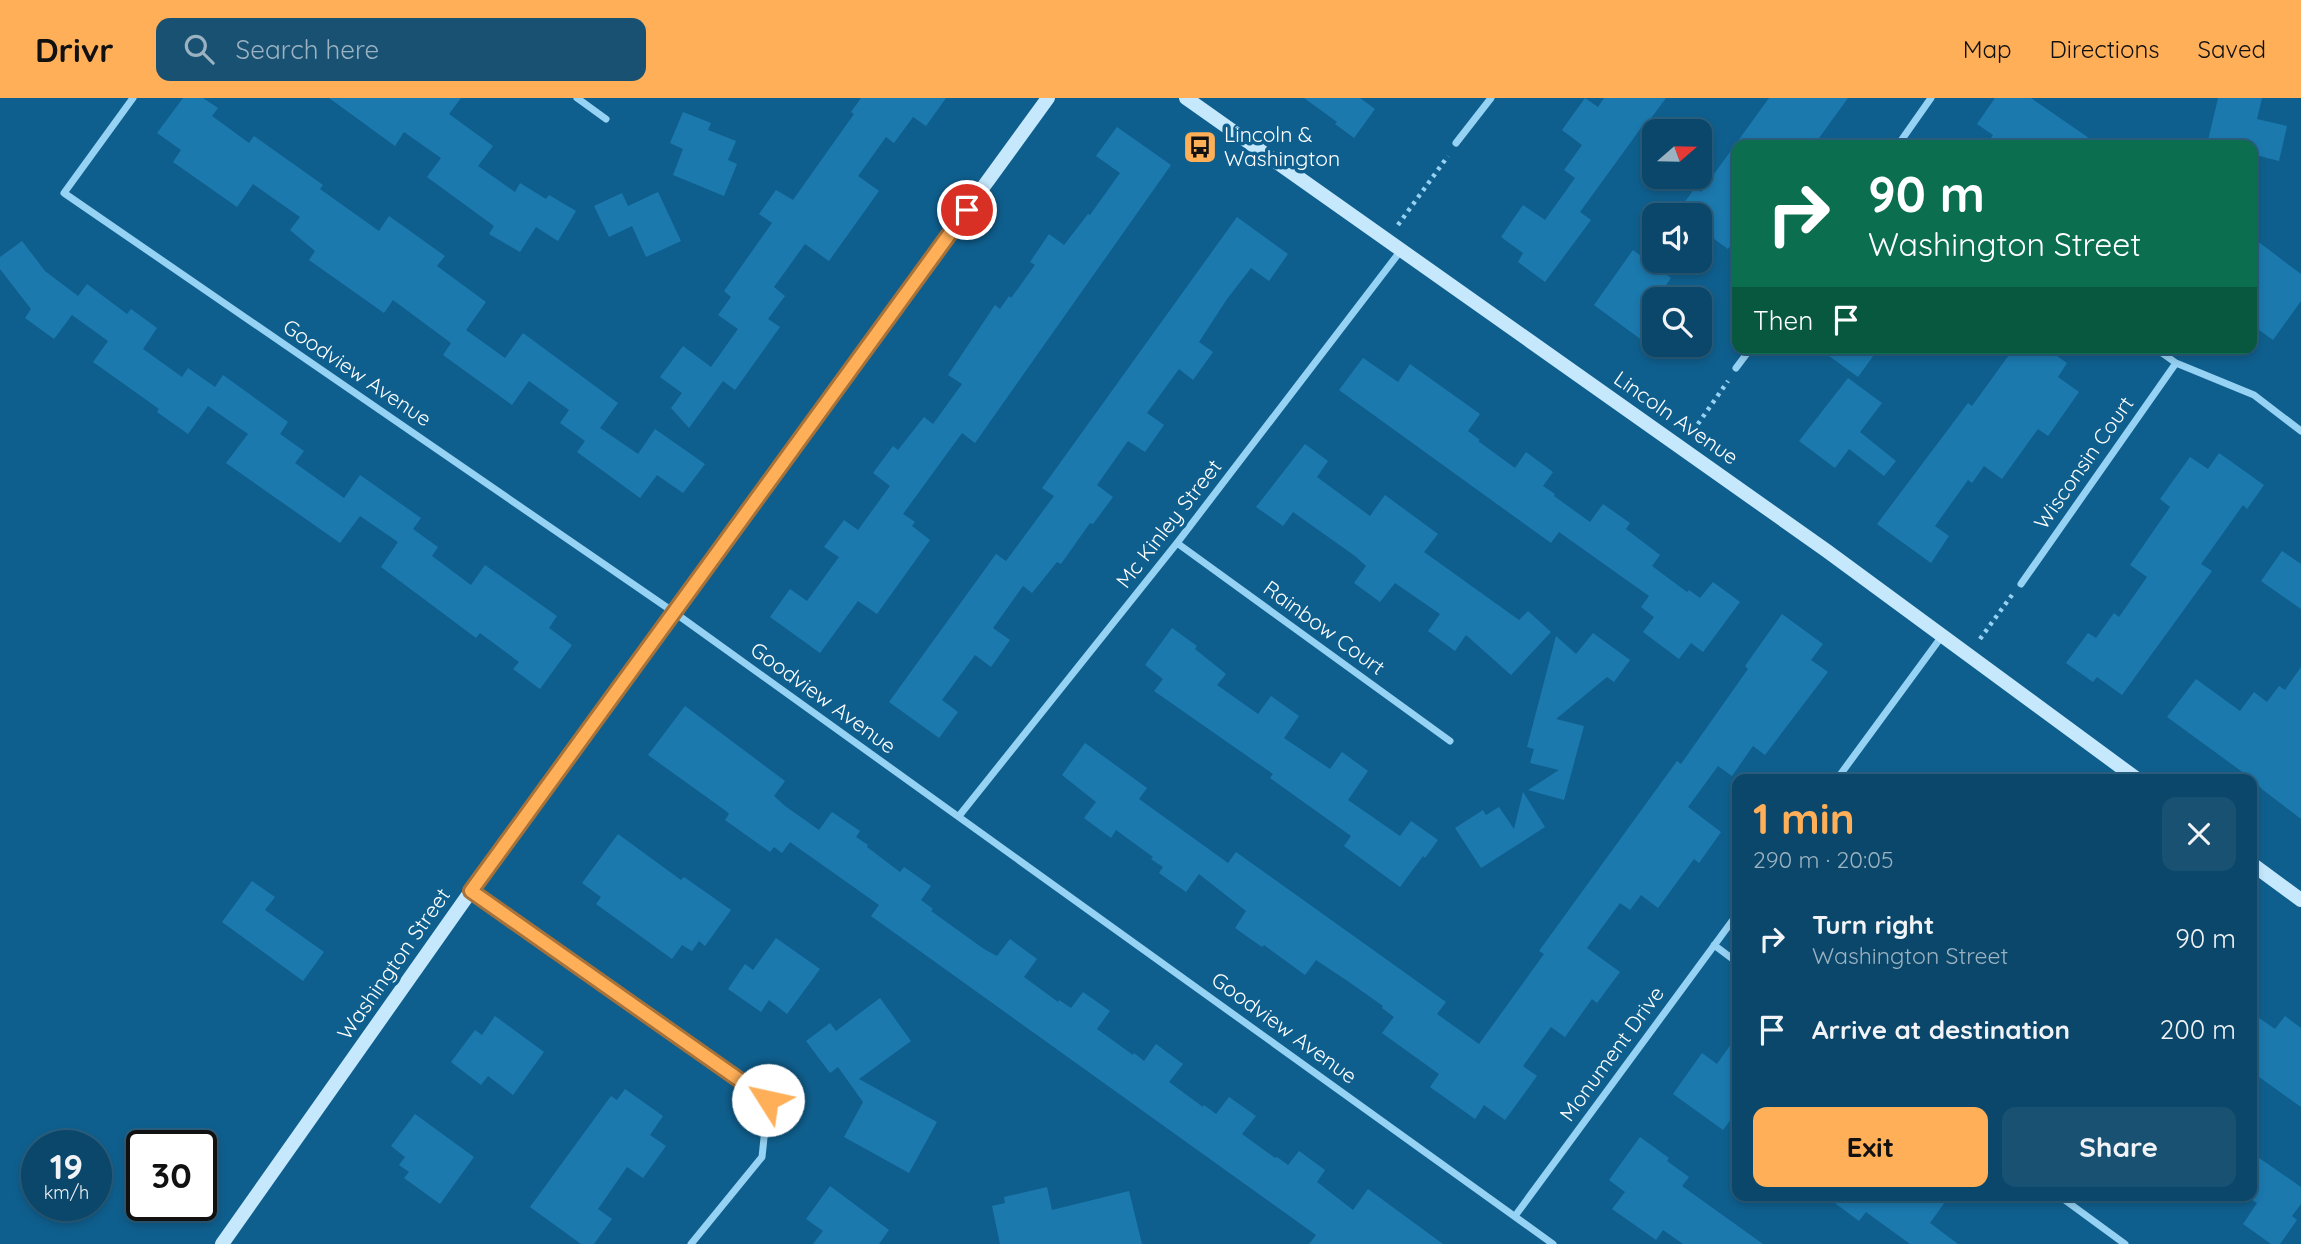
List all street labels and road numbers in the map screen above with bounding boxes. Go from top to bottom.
street label: Goodview Avenue [278,313,437,431]
street label: Lincoln Avenue [1609,365,1744,470]
street label: Wisconsin Court [2028,391,2139,534]
street label: Mc Kinley Street [1110,454,1227,593]
street label: Rainbow Court [1259,574,1390,680]
street label: Goodview Avenue [746,636,901,759]
street label: Washington Street [331,883,455,1044]
street label: Goodview Avenue [1207,966,1362,1089]
street label: Monument Drive [1553,981,1669,1126]

